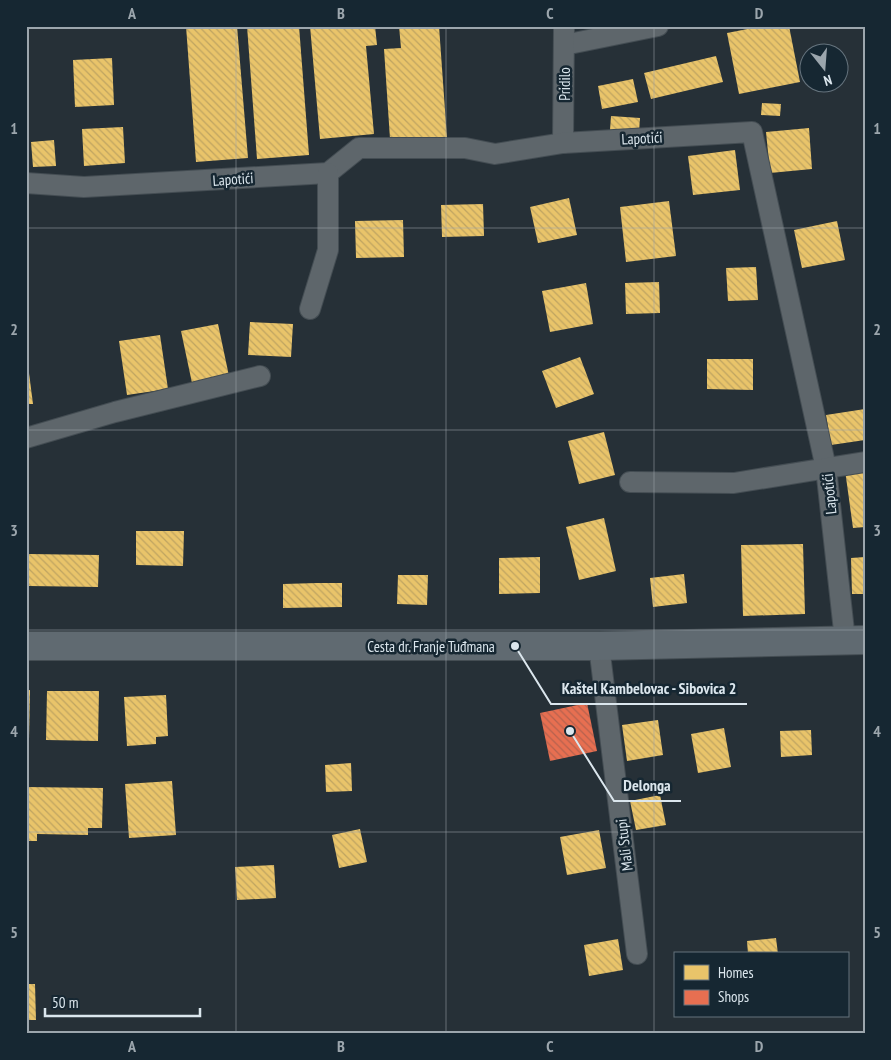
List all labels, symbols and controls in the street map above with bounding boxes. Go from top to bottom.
text: A [127,3,137,23]
text: B [337,3,345,23]
text: C [546,3,554,23]
text: D [755,3,764,23]
north arrow [798,42,848,92]
street label: Pridilo [555,67,574,101]
text: N [822,71,834,90]
text: 1 [10,118,18,138]
text: 1 [873,118,881,138]
street label: Lapotići [621,127,663,149]
street label: Lapotići [212,168,254,190]
text: 2 [10,319,18,339]
text: 2 [873,319,881,339]
street label: Lapotići [817,473,841,515]
text: 3 [10,520,18,540]
text: 3 [873,520,881,540]
street label: Cesta dr. Franje Tuđmana [367,637,495,656]
callout: Kaštel Kambelovac - Sibovica 2 [551,673,747,704]
text: Kaštel Kambelovac - Sibovica 2 [562,678,736,698]
text: 4 [10,721,18,741]
text: 4 [873,721,881,741]
callout: Delonga [614,770,681,801]
text: Delonga [623,775,671,795]
street label: Mali Stupi [611,818,637,872]
text: 5 [10,922,18,942]
text: 5 [873,922,881,942]
legend [674,952,848,1018]
text: Homes [718,963,754,982]
scale bar [45,985,200,1017]
text: Shops [718,987,749,1006]
text: 50 m [52,993,78,1012]
text: A [127,1036,137,1056]
text: B [337,1036,345,1056]
text: C [546,1036,554,1056]
text: D [755,1036,764,1056]

